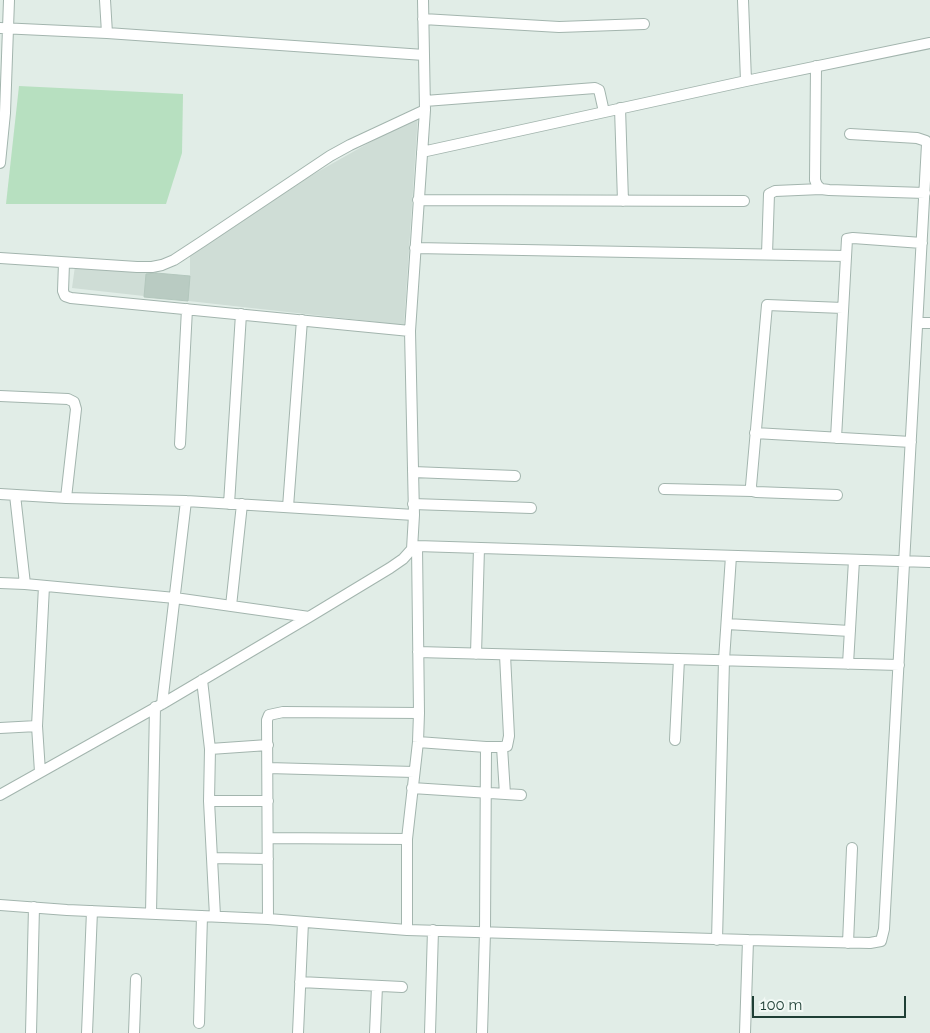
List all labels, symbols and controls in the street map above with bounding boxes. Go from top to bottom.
scale bar [755,986,909,1018]
text: 100 m [760,996,802,1014]

